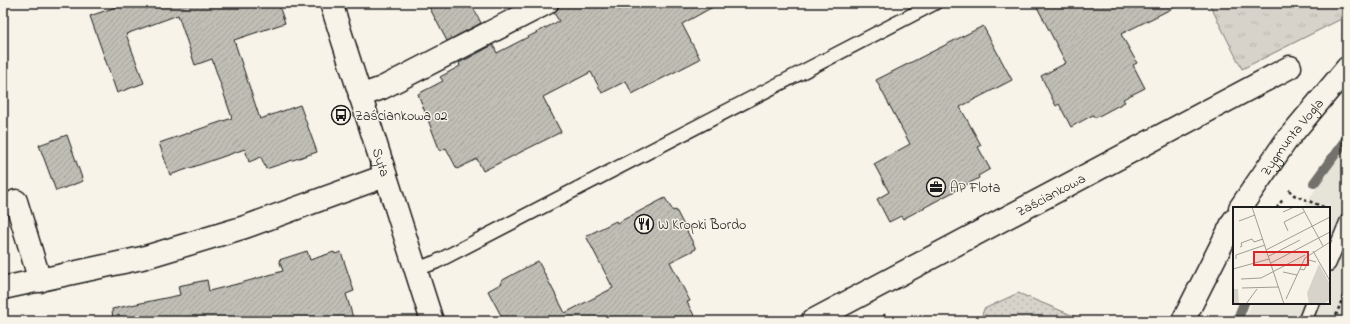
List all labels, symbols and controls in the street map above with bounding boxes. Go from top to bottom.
street label: Zygmunta Vogla [1256,94,1329,181]
bus stop icon: Zaściankowa 02 [330,104,352,126]
place label: Zaściankowa 02 [355,106,448,127]
street label: Syta [366,146,395,180]
street label: Zaściankowa [1013,169,1090,223]
office icon: AP Flota [925,176,947,198]
place label: AP Flota [950,178,1000,199]
inset map [1233,207,1330,304]
restaurant icon: W Kropki Bordo [633,213,655,235]
place label: W Kropki Bordo [658,215,746,236]

